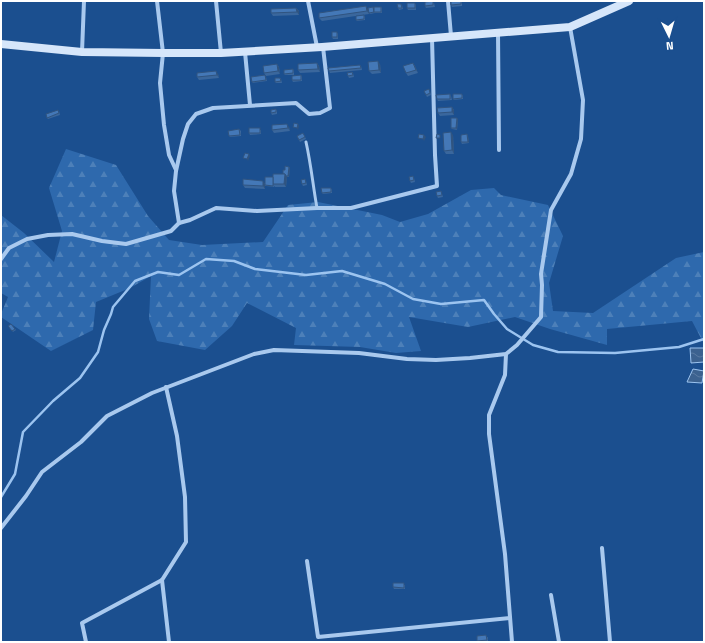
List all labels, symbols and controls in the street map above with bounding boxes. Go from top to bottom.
north arrow [649,16,689,56]
text: N [665,38,674,54]

